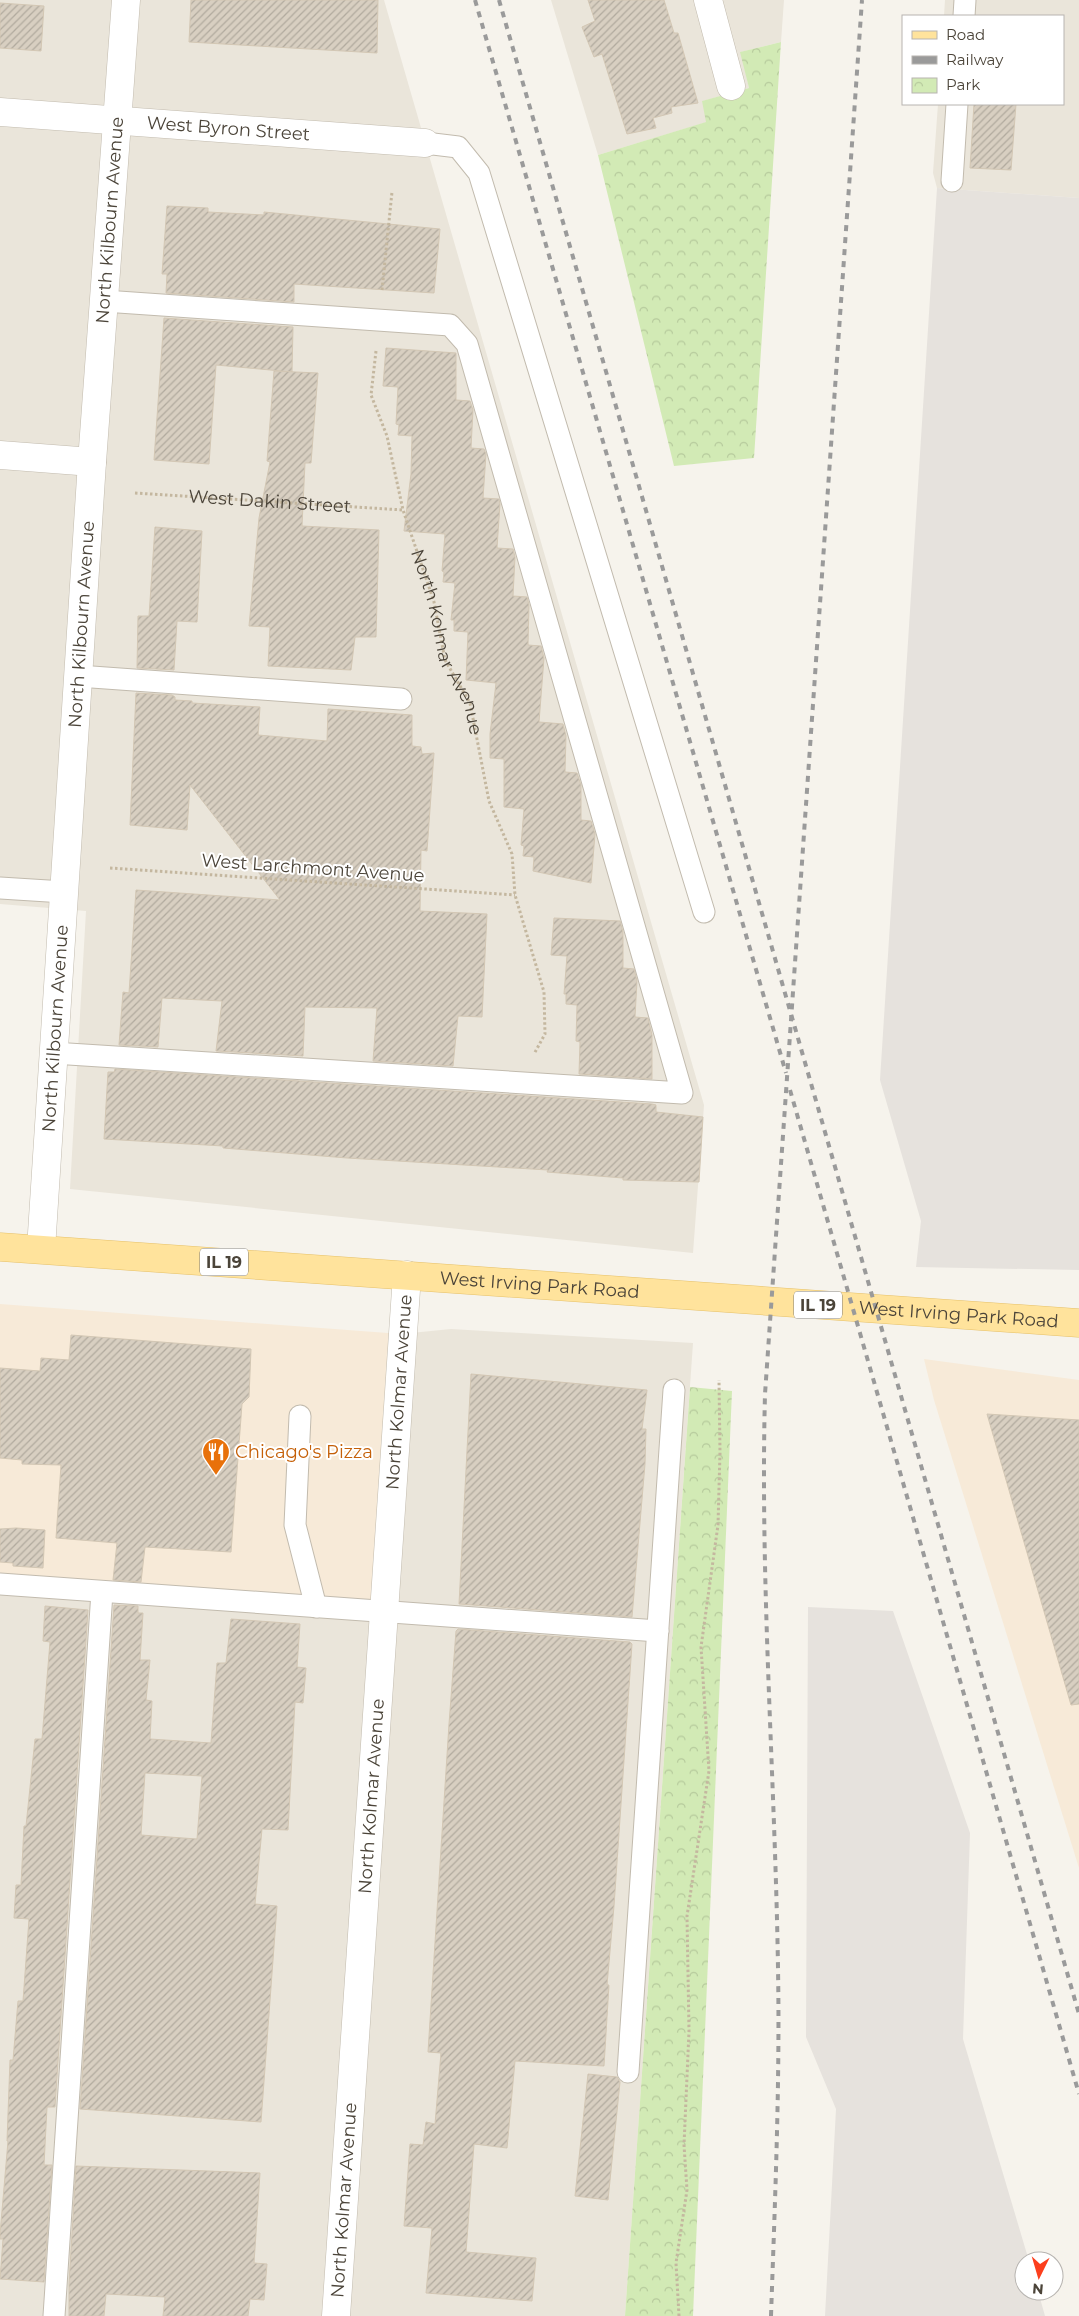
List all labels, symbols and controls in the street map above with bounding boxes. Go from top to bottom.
legend [902,15,1064,105]
text: Road [946,25,985,44]
text: Railway [946,50,1004,69]
text: Park [946,75,980,94]
street label: West Byron Street [146,112,311,146]
street label: North Kilbourn Avenue [91,116,128,325]
street label: West Dakin Street [188,485,352,518]
street label: North Kilbourn Avenue [64,520,99,729]
street label: North Kolmar Avenue [406,546,487,737]
street label: West Larchmont Avenue [201,849,425,887]
street label: North Kilbourn Avenue [38,924,73,1133]
road number: IL 19 [200,1248,248,1276]
street label: West Irving Park Road [439,1267,640,1303]
road number: IL 19 [794,1292,842,1318]
street label: North Kolmar Avenue [381,1294,417,1491]
street label: West Irving Park Road [858,1297,1059,1333]
restaurant icon: Chicago's Pizza [201,1437,231,1476]
place label: Chicago's Pizza [235,1441,373,1463]
street label: North Kolmar Avenue [354,1698,389,1895]
street label: North Kolmar Avenue [326,2102,362,2299]
north arrow [1014,2251,1064,2301]
text: N [1031,2279,1044,2298]

